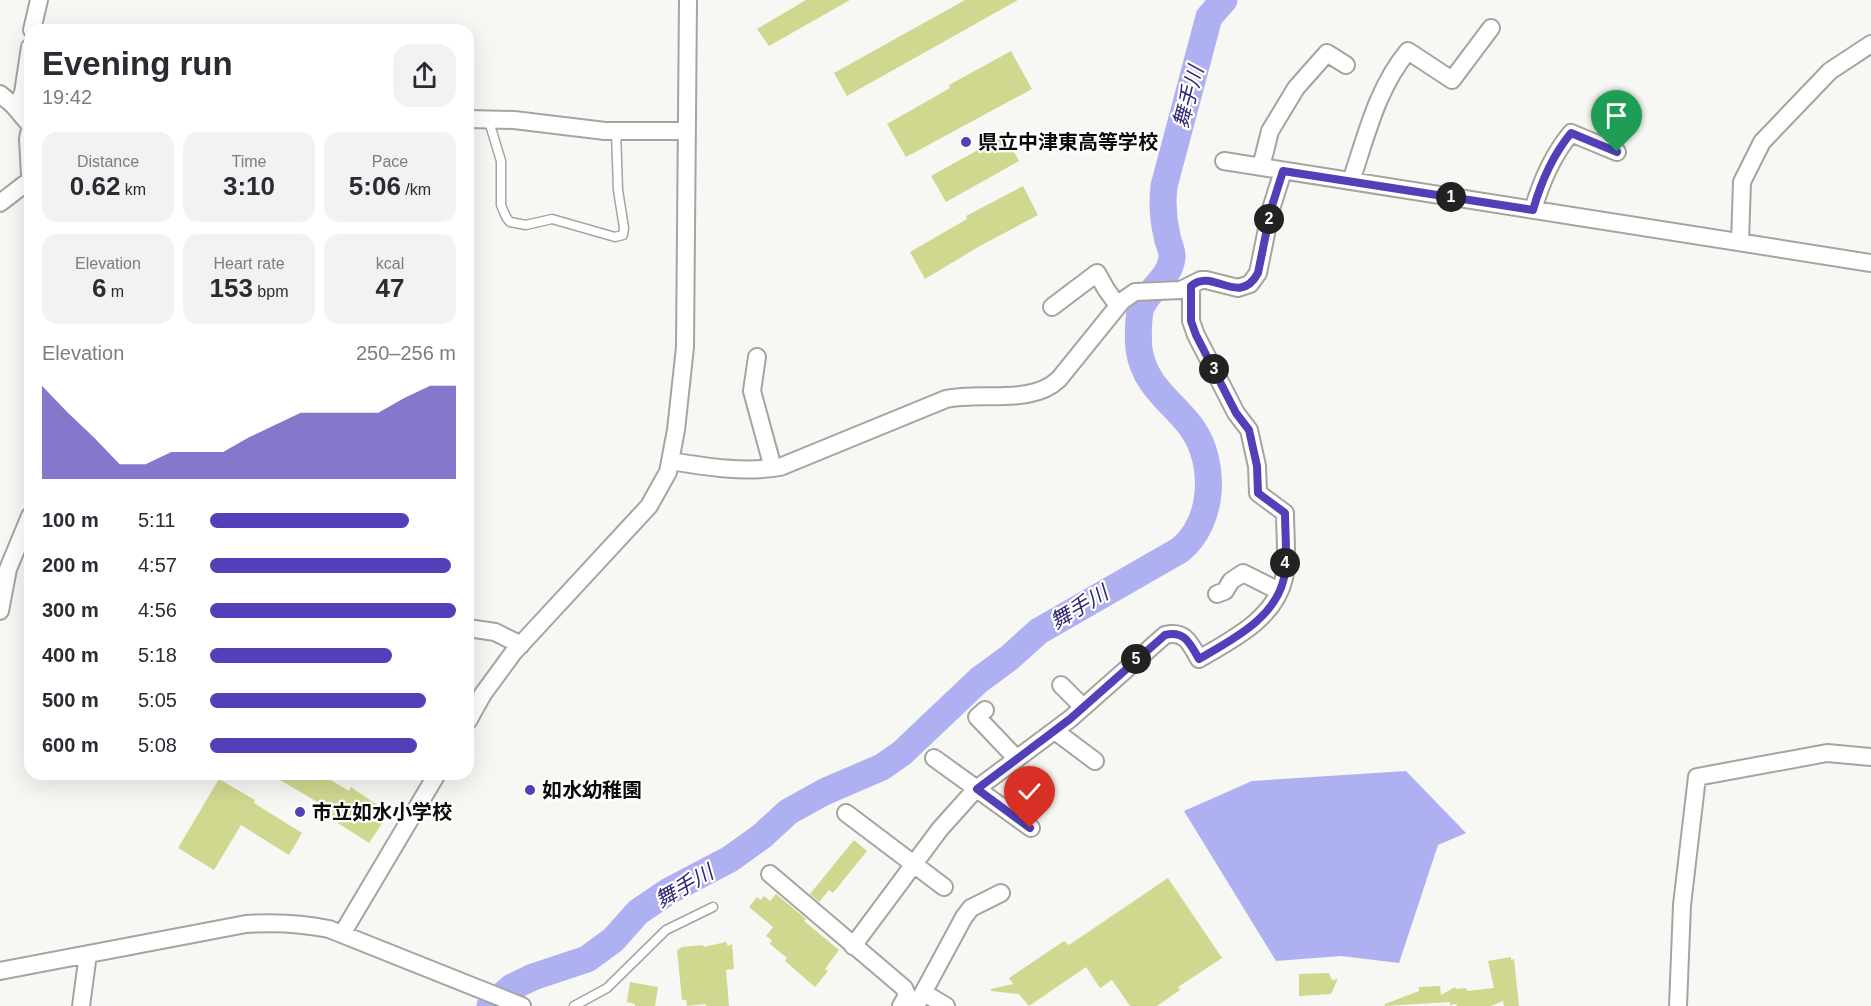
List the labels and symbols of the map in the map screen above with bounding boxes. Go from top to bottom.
water label: 舞手川 [1169,62,1208,130]
pin [1591,90,1642,152]
place label: 県立中津東高等学校 [978,131,1158,153]
marker: 県立中津東高等学校 [959,135,973,149]
pin: 1 [1436,182,1466,212]
pin: 2 [1254,204,1284,234]
pin: 3 [1199,354,1229,384]
pin: 4 [1270,548,1300,578]
water label: 舞手川 [1046,580,1114,633]
pin: 5 [1121,644,1151,674]
pin [1004,766,1055,828]
place label: 如水幼稚園 [542,779,642,801]
marker: 如水幼稚園 [523,783,537,797]
place label: 市立如水小学校 [312,801,452,823]
marker: 市立如水小学校 [293,805,307,819]
water label: 舞手川 [651,859,719,912]

